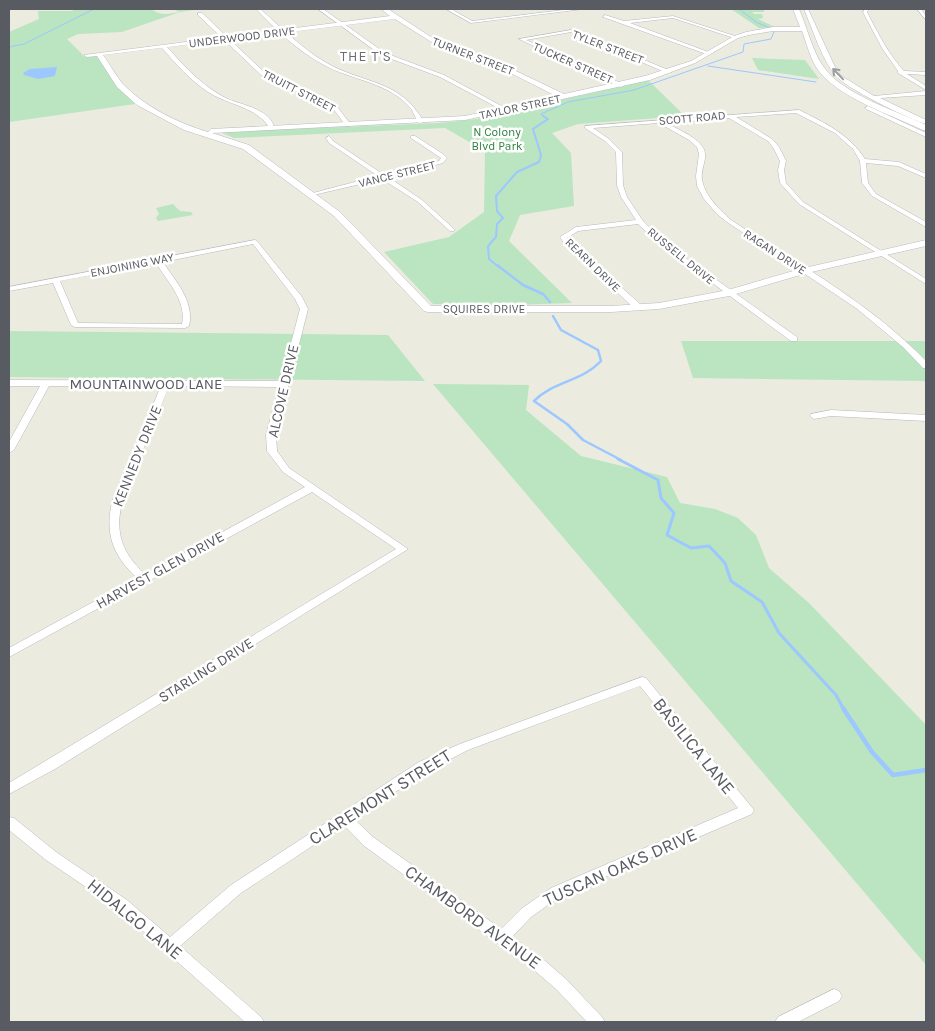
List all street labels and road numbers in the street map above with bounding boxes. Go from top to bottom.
street label: UNDERWOOD DRIVE [188,24,296,50]
street label: TYLER STREET [570,27,646,67]
street label: TURNER STREET [430,34,516,78]
street label: TUCKER STREET [531,39,615,87]
street label: TRUITT STREET [260,67,338,115]
street label: TAYLOR STREET [478,92,562,122]
street label: SCOTT ROAD [658,108,726,128]
street label: VANCE STREET [357,158,437,190]
street label: RUSSELL DRIVE [644,225,718,287]
street label: RAGAN DRIVE [741,227,809,277]
street label: REARN DRIVE [562,235,624,295]
street label: ENJOINING WAY [89,250,175,280]
street label: SQUIRES DRIVE [443,302,525,316]
street label: ALCOVE DRIVE [264,343,302,439]
street label: MOUNTAINWOOD LANE [70,375,222,393]
street label: KENNEDY DRIVE [108,403,166,509]
street label: HARVEST GLEN DRIVE [93,527,227,613]
street label: STARLING DRIVE [155,634,257,706]
street label: BASILICA LANE [648,693,740,799]
street label: CLAREMONT STREET [305,744,455,850]
street label: TUSCAN OAKS DRIVE [540,823,700,911]
street label: CHAMBORD AVENUE [401,860,545,974]
street label: HIDALGO LANE [83,874,187,964]

